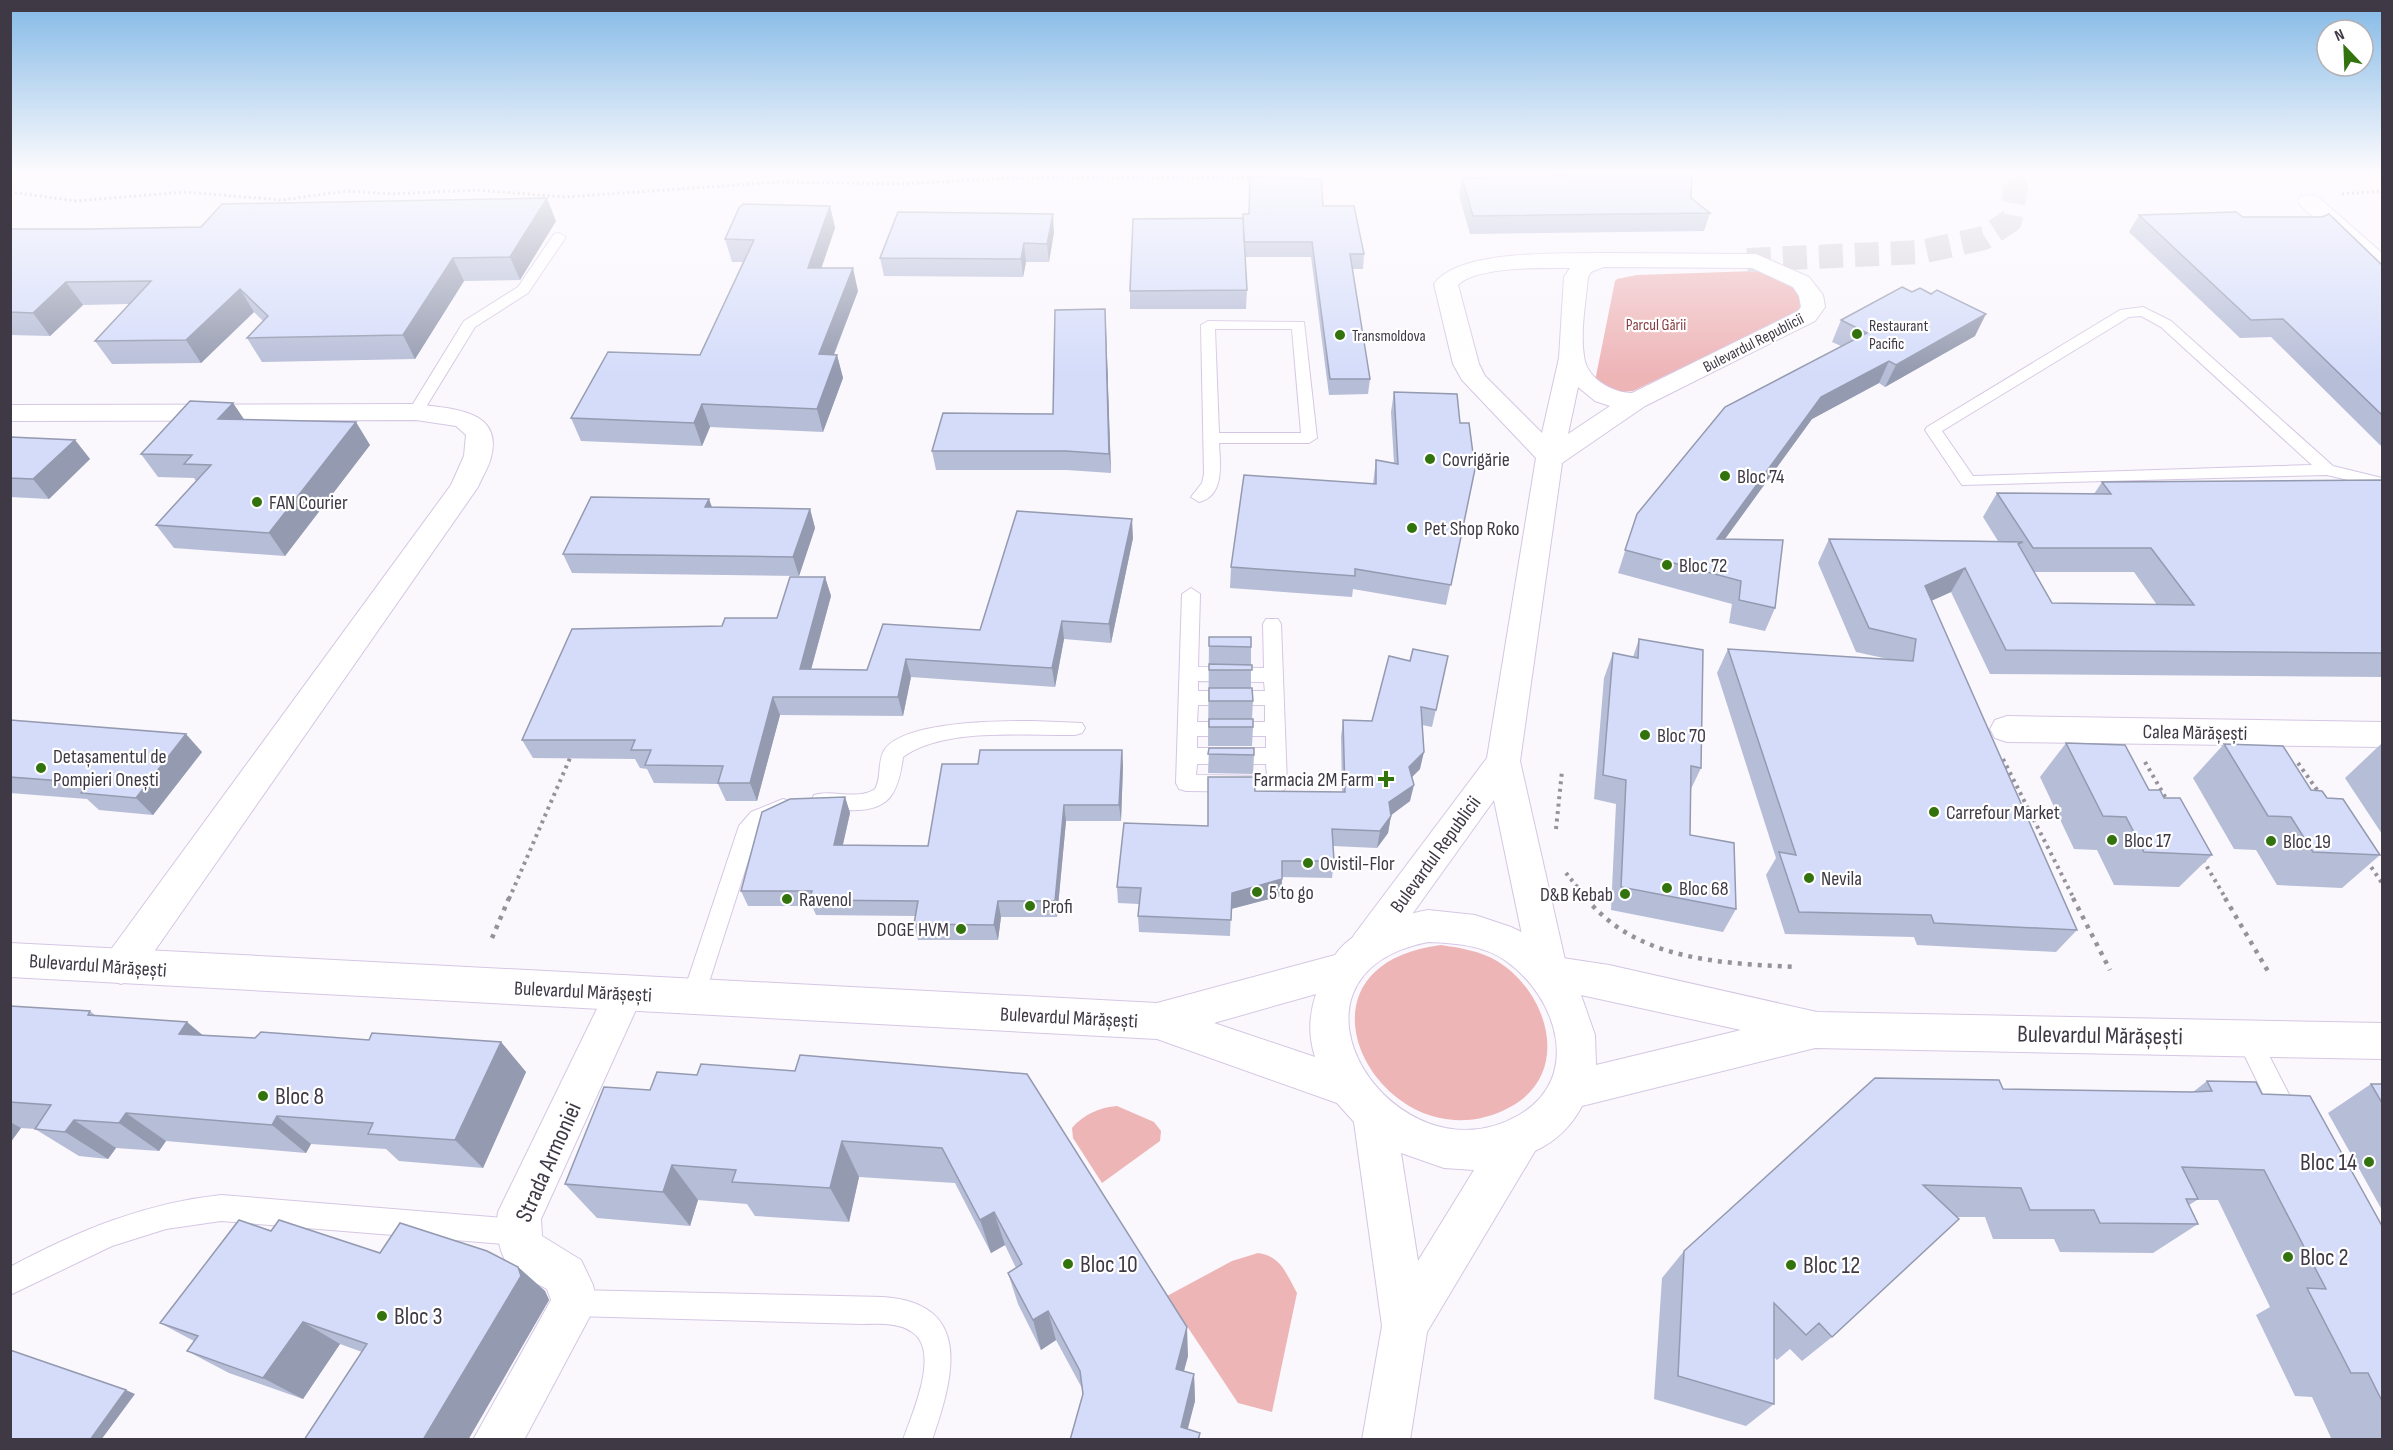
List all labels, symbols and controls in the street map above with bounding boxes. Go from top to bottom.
north arrow [2315,18,2375,78]
text: N [2332,25,2347,46]
street label: Bulevardul Republicii [1700,310,1807,377]
park label: Parcul Gării [1626,316,1686,335]
place label: Restaurant Pacific [1869,317,1928,354]
place label: Transmoldova [1352,327,1426,346]
marker: Restaurant Pacific [1850,327,1864,341]
marker: Transmoldova [1333,328,1347,342]
place label: Covrigărie [1442,448,1510,472]
marker: Covrigărie [1423,452,1437,466]
place label: Bloc 74 [1737,465,1784,489]
marker: Bloc 74 [1718,469,1732,483]
place label: FAN Courier [269,491,348,515]
marker: FAN Courier [250,495,264,509]
place label: Pet Shop Roko [1424,517,1520,541]
marker: Pet Shop Roko [1405,521,1419,535]
place label: Bloc 72 [1679,554,1727,578]
marker: Bloc 72 [1660,558,1674,572]
street label: Calea Mărășești [2142,720,2247,746]
place label: Bloc 70 [1657,724,1706,748]
marker: Bloc 70 [1638,728,1652,742]
place label: Detașamentul de Pompieri Onești [53,745,167,792]
marker: Detașamentul de Pompieri Onești [34,761,48,775]
place label: Farmacia 2M Farm [1253,768,1374,792]
marker: Farmacia 2M Farm [1379,772,1393,786]
street label: Bulevardul Republicii [1385,792,1486,918]
place label: Carrefour Market [1946,801,2060,825]
marker: Carrefour Market [1927,805,1941,819]
place label: Bloc 17 [2124,829,2171,853]
place label: Bloc 19 [2283,830,2331,854]
marker: Bloc 17 [2105,833,2119,847]
marker: Bloc 19 [2264,834,2278,848]
place label: Ovistil-Flor [1320,852,1395,876]
marker: Ovistil-Flor [1301,856,1315,870]
place label: Nevila [1821,867,1862,891]
marker: Nevila [1802,871,1816,885]
place label: Bloc 68 [1679,877,1729,901]
place label: 5 to go [1269,881,1314,905]
marker: Bloc 68 [1660,881,1674,895]
place label: D&B Kebab [1540,883,1613,907]
marker: 5 to go [1250,885,1264,899]
marker: D&B Kebab [1618,887,1632,901]
place label: Ravenol [799,888,852,912]
marker: Ravenol [780,892,794,906]
place label: Profi [1042,895,1073,919]
marker: Profi [1023,899,1037,913]
place label: DOGE HVM [877,918,949,942]
marker: DOGE HVM [954,922,968,936]
street label: Bulevardul Mărășești [28,949,168,983]
street label: Bulevardul Mărășești [513,976,652,1008]
street label: Bulevardul Mărășești [999,1002,1138,1034]
street label: Bulevardul Mărășești [2017,1020,2183,1051]
place label: Bloc 8 [275,1082,324,1111]
marker: Bloc 8 [256,1089,270,1103]
street label: Strada Armoniei [509,1098,588,1227]
place label: Bloc 14 [2300,1148,2357,1177]
marker: Bloc 14 [2362,1155,2376,1169]
place label: Bloc 2 [2300,1243,2348,1272]
place label: Bloc 10 [1080,1250,1138,1279]
marker: Bloc 2 [2281,1250,2295,1264]
place label: Bloc 12 [1803,1251,1860,1280]
marker: Bloc 10 [1061,1257,1075,1271]
marker: Bloc 12 [1784,1258,1798,1272]
place label: Bloc 3 [394,1302,443,1331]
marker: Bloc 3 [375,1309,389,1323]

